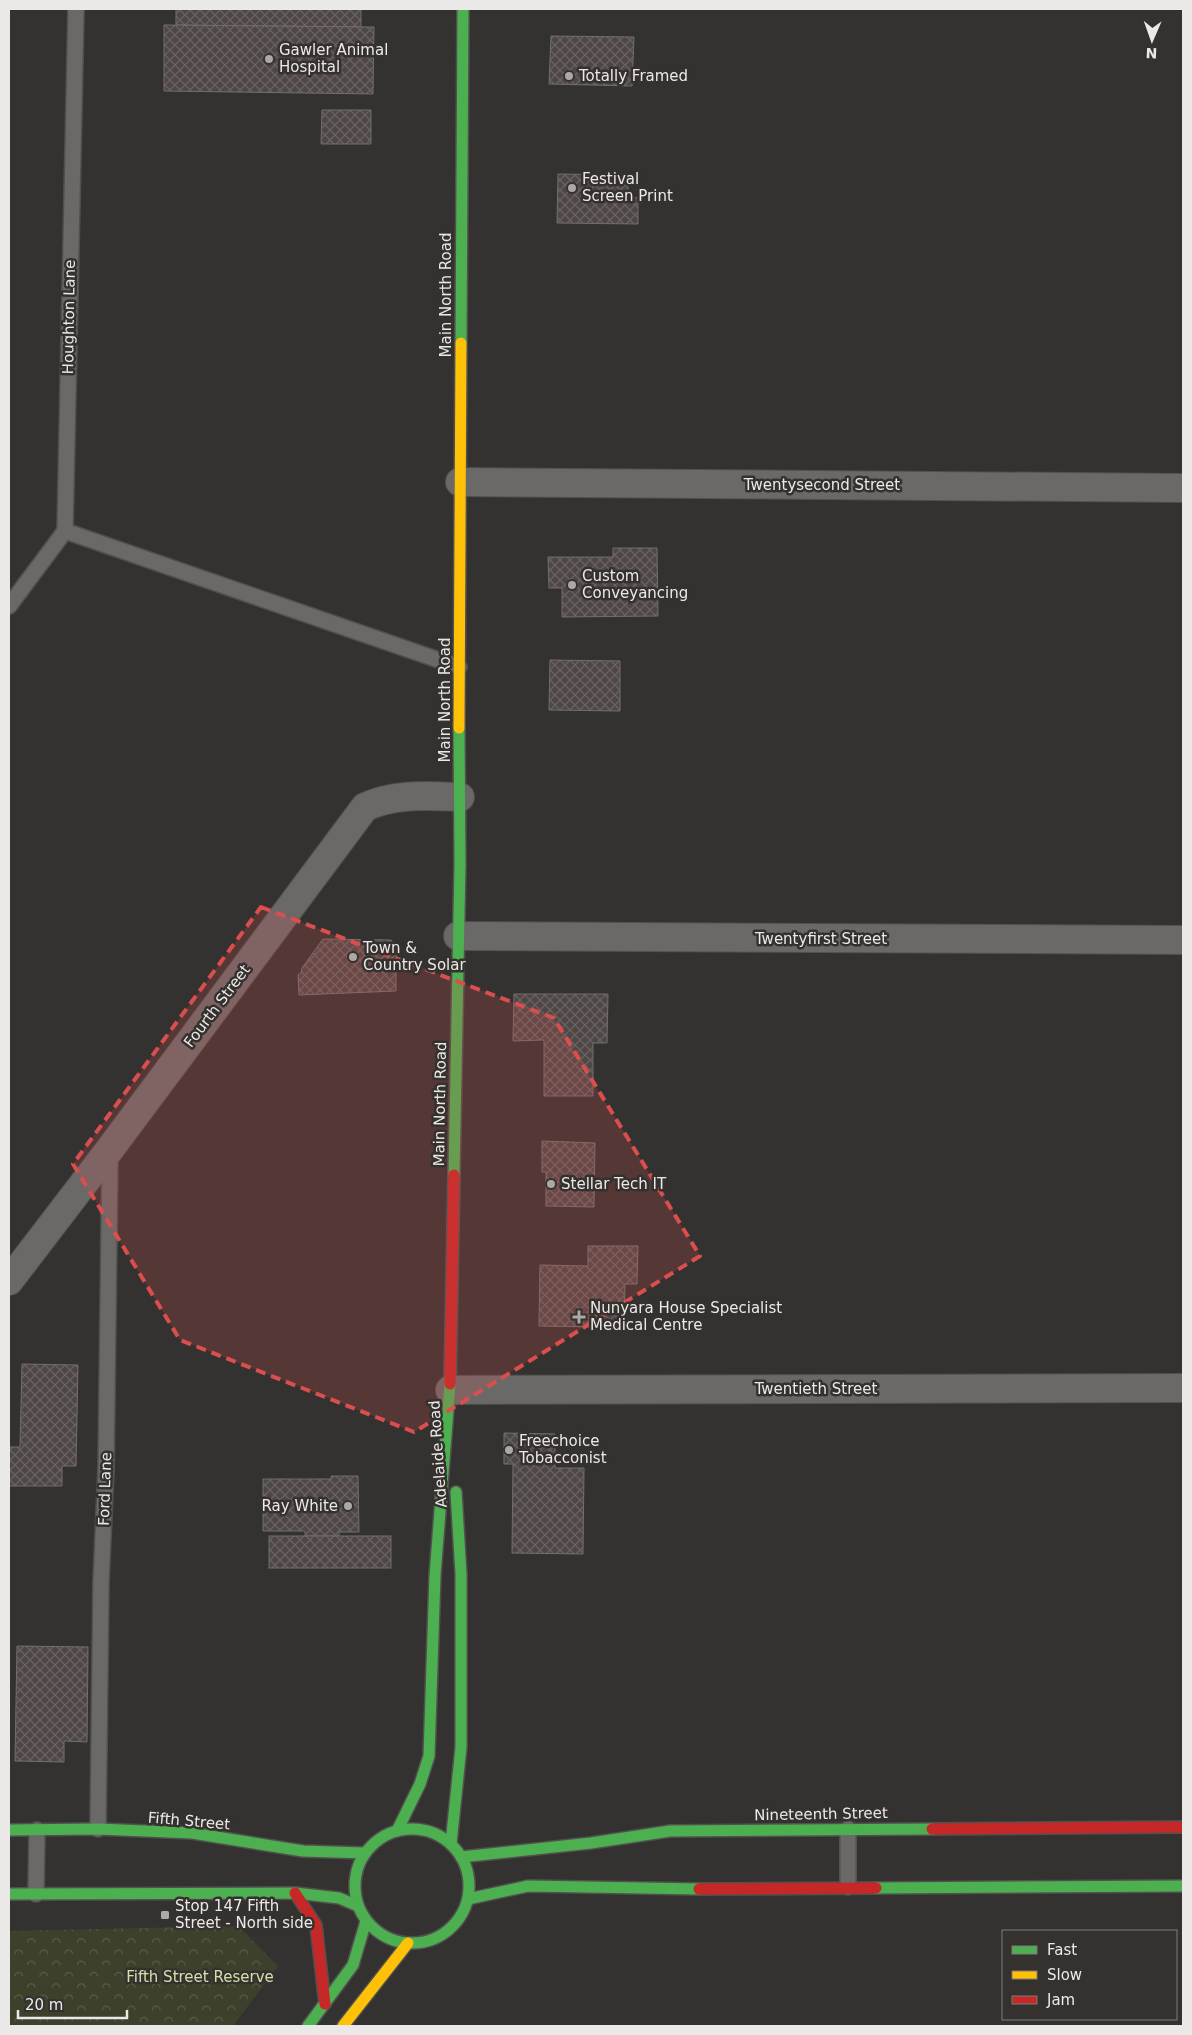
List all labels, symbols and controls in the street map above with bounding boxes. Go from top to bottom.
north arrow [1127,15,1177,65]
place label: Gawler Animal Hospital [279,41,388,76]
text: N [1145,45,1158,61]
marker: Gawler Animal Hospital [263,53,275,65]
place label: Totally Framed [578,67,688,85]
marker: Totally Framed [563,70,575,82]
place label: Festival Screen Print [582,170,673,205]
marker: Festival Screen Print [566,182,578,194]
street label: Main North Road [437,233,455,357]
street label: Houghton Lane [59,260,79,374]
street label: Twentysecond Street [743,476,900,494]
place label: Custom Conveyancing [582,567,688,602]
marker: Custom Conveyancing [566,579,578,591]
street label: Main North Road [436,638,454,762]
street label: Twentyfirst Street [754,930,887,948]
place label: Town & Country Solar [362,939,466,974]
marker: Town & Country Solar [347,951,359,963]
street label: Fourth Street [180,961,254,1051]
street label: Main North Road [430,1041,450,1167]
place label: Stellar Tech IT [561,1175,667,1193]
marker: Stellar Tech IT [545,1178,557,1190]
place label: Nunyara House Specialist Medical Centre [590,1299,782,1334]
marker: Nunyara House Specialist Medical Centre [572,1310,586,1324]
street label: Twentieth Street [754,1380,877,1398]
street label: Adelaide Road [425,1400,451,1508]
place label: Freechoice Tobacconist [518,1432,607,1467]
marker: Freechoice Tobacconist [503,1444,515,1456]
street label: Ford Lane [95,1452,115,1526]
place label: Ray White [261,1497,338,1515]
marker: Ray White [342,1500,354,1512]
street label: Nineteenth Street [754,1804,888,1824]
street label: Fifth Street [147,1808,231,1834]
place label: Stop 147 Fifth Street - North side [175,1897,313,1932]
marker: Stop 147 Fifth Street - North side [159,1909,171,1921]
legend [1002,1930,1177,2020]
text: Fast [1047,1941,1077,1959]
text: Slow [1047,1966,1082,1984]
park label: Fifth Street Reserve [126,1968,274,1986]
scale bar [18,1988,126,2020]
text: Jam [1046,1991,1075,2009]
text: 20 m [25,1996,63,2014]

